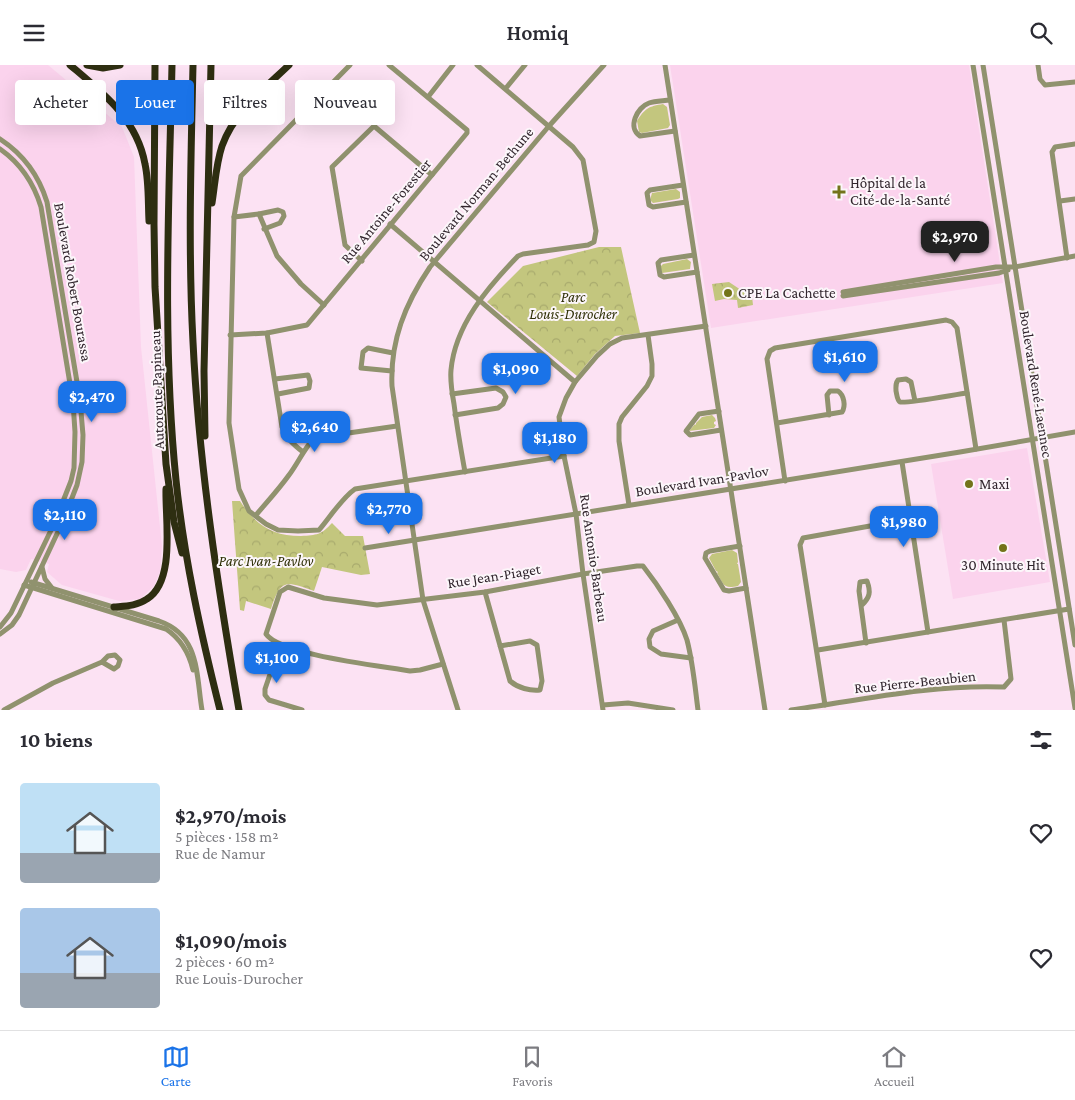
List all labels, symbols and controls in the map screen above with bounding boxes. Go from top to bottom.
icon: menu [20,19,48,47]
icon: search [1027,19,1055,47]
text: Homiq [506,20,569,45]
chip: Acheter [15,80,106,125]
chip: Louer [116,80,194,125]
chip: Filtres [204,80,285,125]
chip: Nouveau [295,80,395,125]
street label: Boulevard Norman-Bethune [416,124,537,264]
street label: Rue Antoine-Forestier [338,155,435,266]
place label: Hôpital de la Cité-de-la-Santé [850,175,950,208]
marker: Hôpital de la Cité-de-la-Santé [832,185,846,199]
street label: Boulevard Robert Bourassa [51,201,95,363]
pin: $2,970 [914,221,996,263]
text: $2,970 [932,228,978,245]
place label: CPE La Cachette [738,285,836,301]
marker: CPE La Cachette [722,287,734,299]
park label: Parc Louis-Durocher [529,289,618,322]
street label: Boulevard René-Laennec [1016,309,1056,459]
street label: Autoroute Papineau [147,330,168,450]
pin: $1,610 [804,341,886,383]
text: $1,610 [824,348,866,365]
pin: $1,090 [475,353,557,395]
text: $1,090 [493,360,539,377]
pin: $2,470 [51,381,133,423]
text: $2,470 [69,388,115,405]
pin: $2,640 [274,411,356,453]
text: $2,640 [291,418,339,435]
pin: $1,180 [514,421,596,464]
text: $1,180 [533,429,577,446]
street label: Boulevard Ivan-Pavlov [634,463,770,499]
place label: Maxi [979,476,1009,492]
marker: Maxi [963,478,975,490]
pin: $2,770 [348,493,430,535]
street label: Rue Antonio-Barbeau [577,493,611,623]
pin: $2,110 [24,499,106,541]
text: $2,770 [366,500,412,517]
pin: $1,980 [863,505,945,548]
text: $2,110 [44,506,86,523]
text: $1,980 [881,513,927,530]
marker: 30 Minute Hit [997,542,1009,554]
park label: Parc Ivan-Pavlov [218,553,314,569]
place label: 30 Minute Hit [961,557,1046,573]
street label: Rue Jean-Piaget [446,561,543,592]
pin: $1,100 [236,641,318,684]
text: $1,100 [255,649,299,666]
street label: Rue Pierre-Beaubien [853,668,977,696]
icon: filters [1027,726,1055,754]
text: 10 biens [20,728,93,752]
icon: home [60,803,120,863]
text: $2,970/mois [175,804,286,828]
icon: heart [1027,819,1055,847]
text: 5 pièces · 158 m² [175,828,278,845]
text: Rue de Namur [175,845,266,862]
icon: home [60,928,120,988]
text: $1,090/mois [175,929,287,953]
icon: heart [1027,944,1055,972]
text: 2 pièces · 60 m² [175,953,274,970]
text: Rue Louis-Durocher [175,970,303,987]
tab: Carte [161,1043,191,1089]
tab: Favoris [512,1043,553,1089]
tab: Accueil [874,1043,914,1089]

